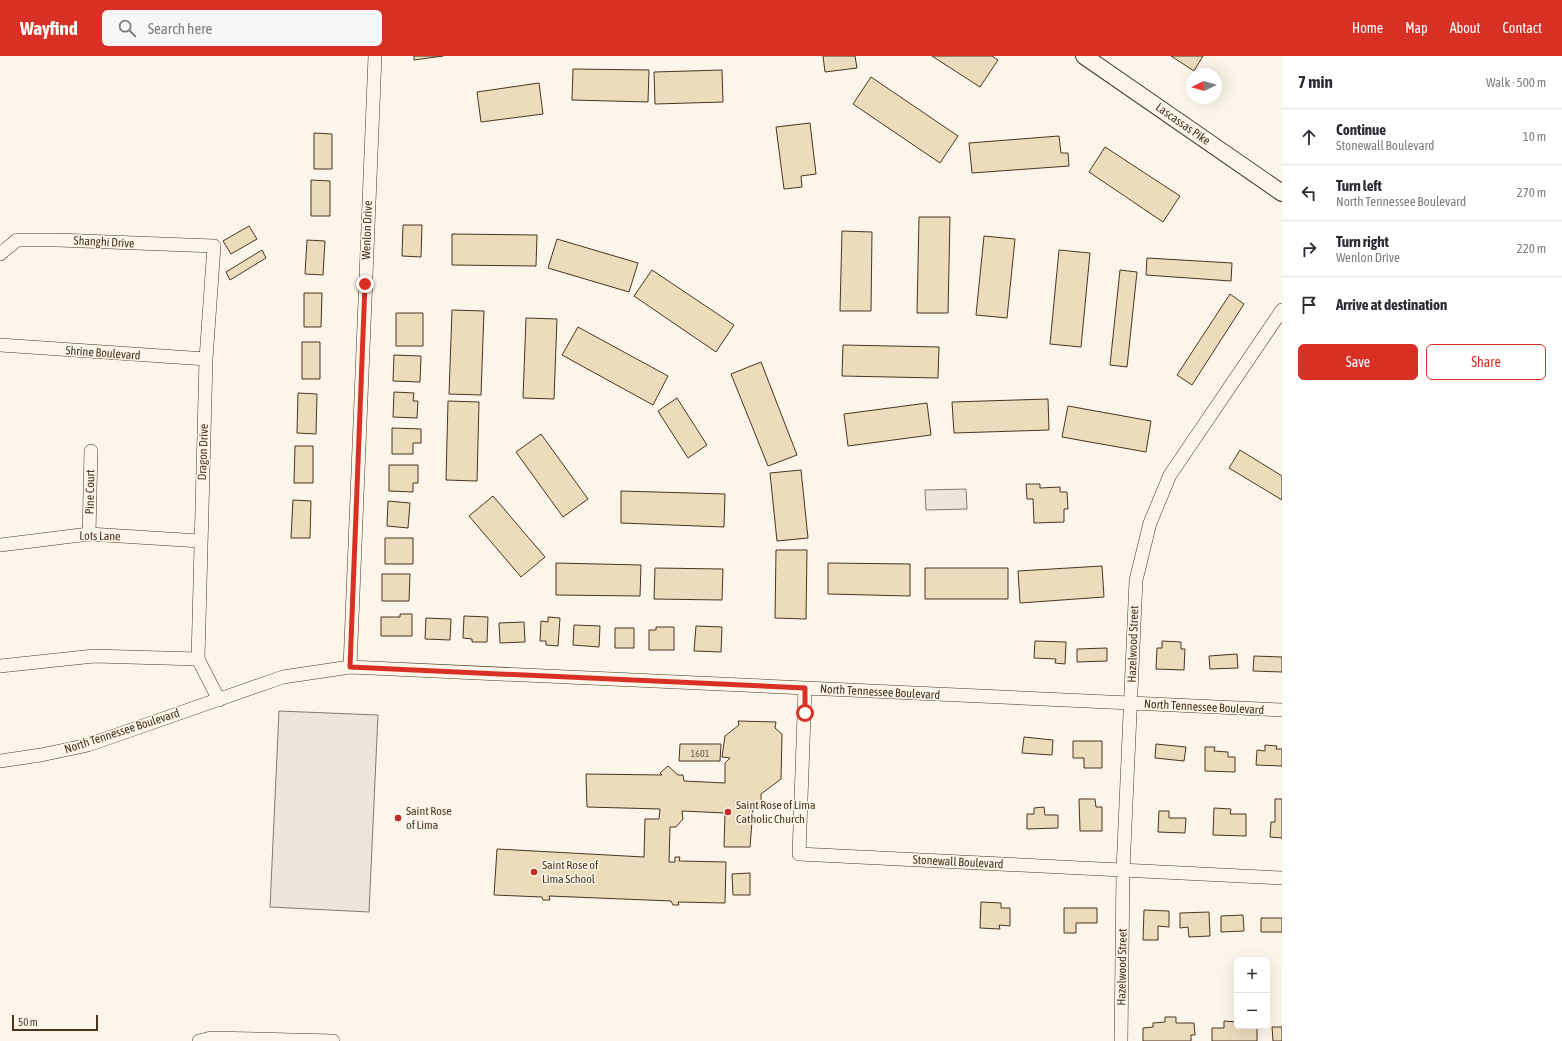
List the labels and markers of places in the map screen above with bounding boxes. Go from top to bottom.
place label: Saint Rose of Lima Catholic Church [736,798,816,826]
place label: Saint Rose of Lima [406,804,452,832]
marker: Saint Rose of Lima Catholic Church [723,807,733,817]
marker: Saint Rose of Lima [393,813,403,823]
place label: Saint Rose of Lima School [542,858,599,886]
marker: Saint Rose of Lima School [529,867,539,877]

